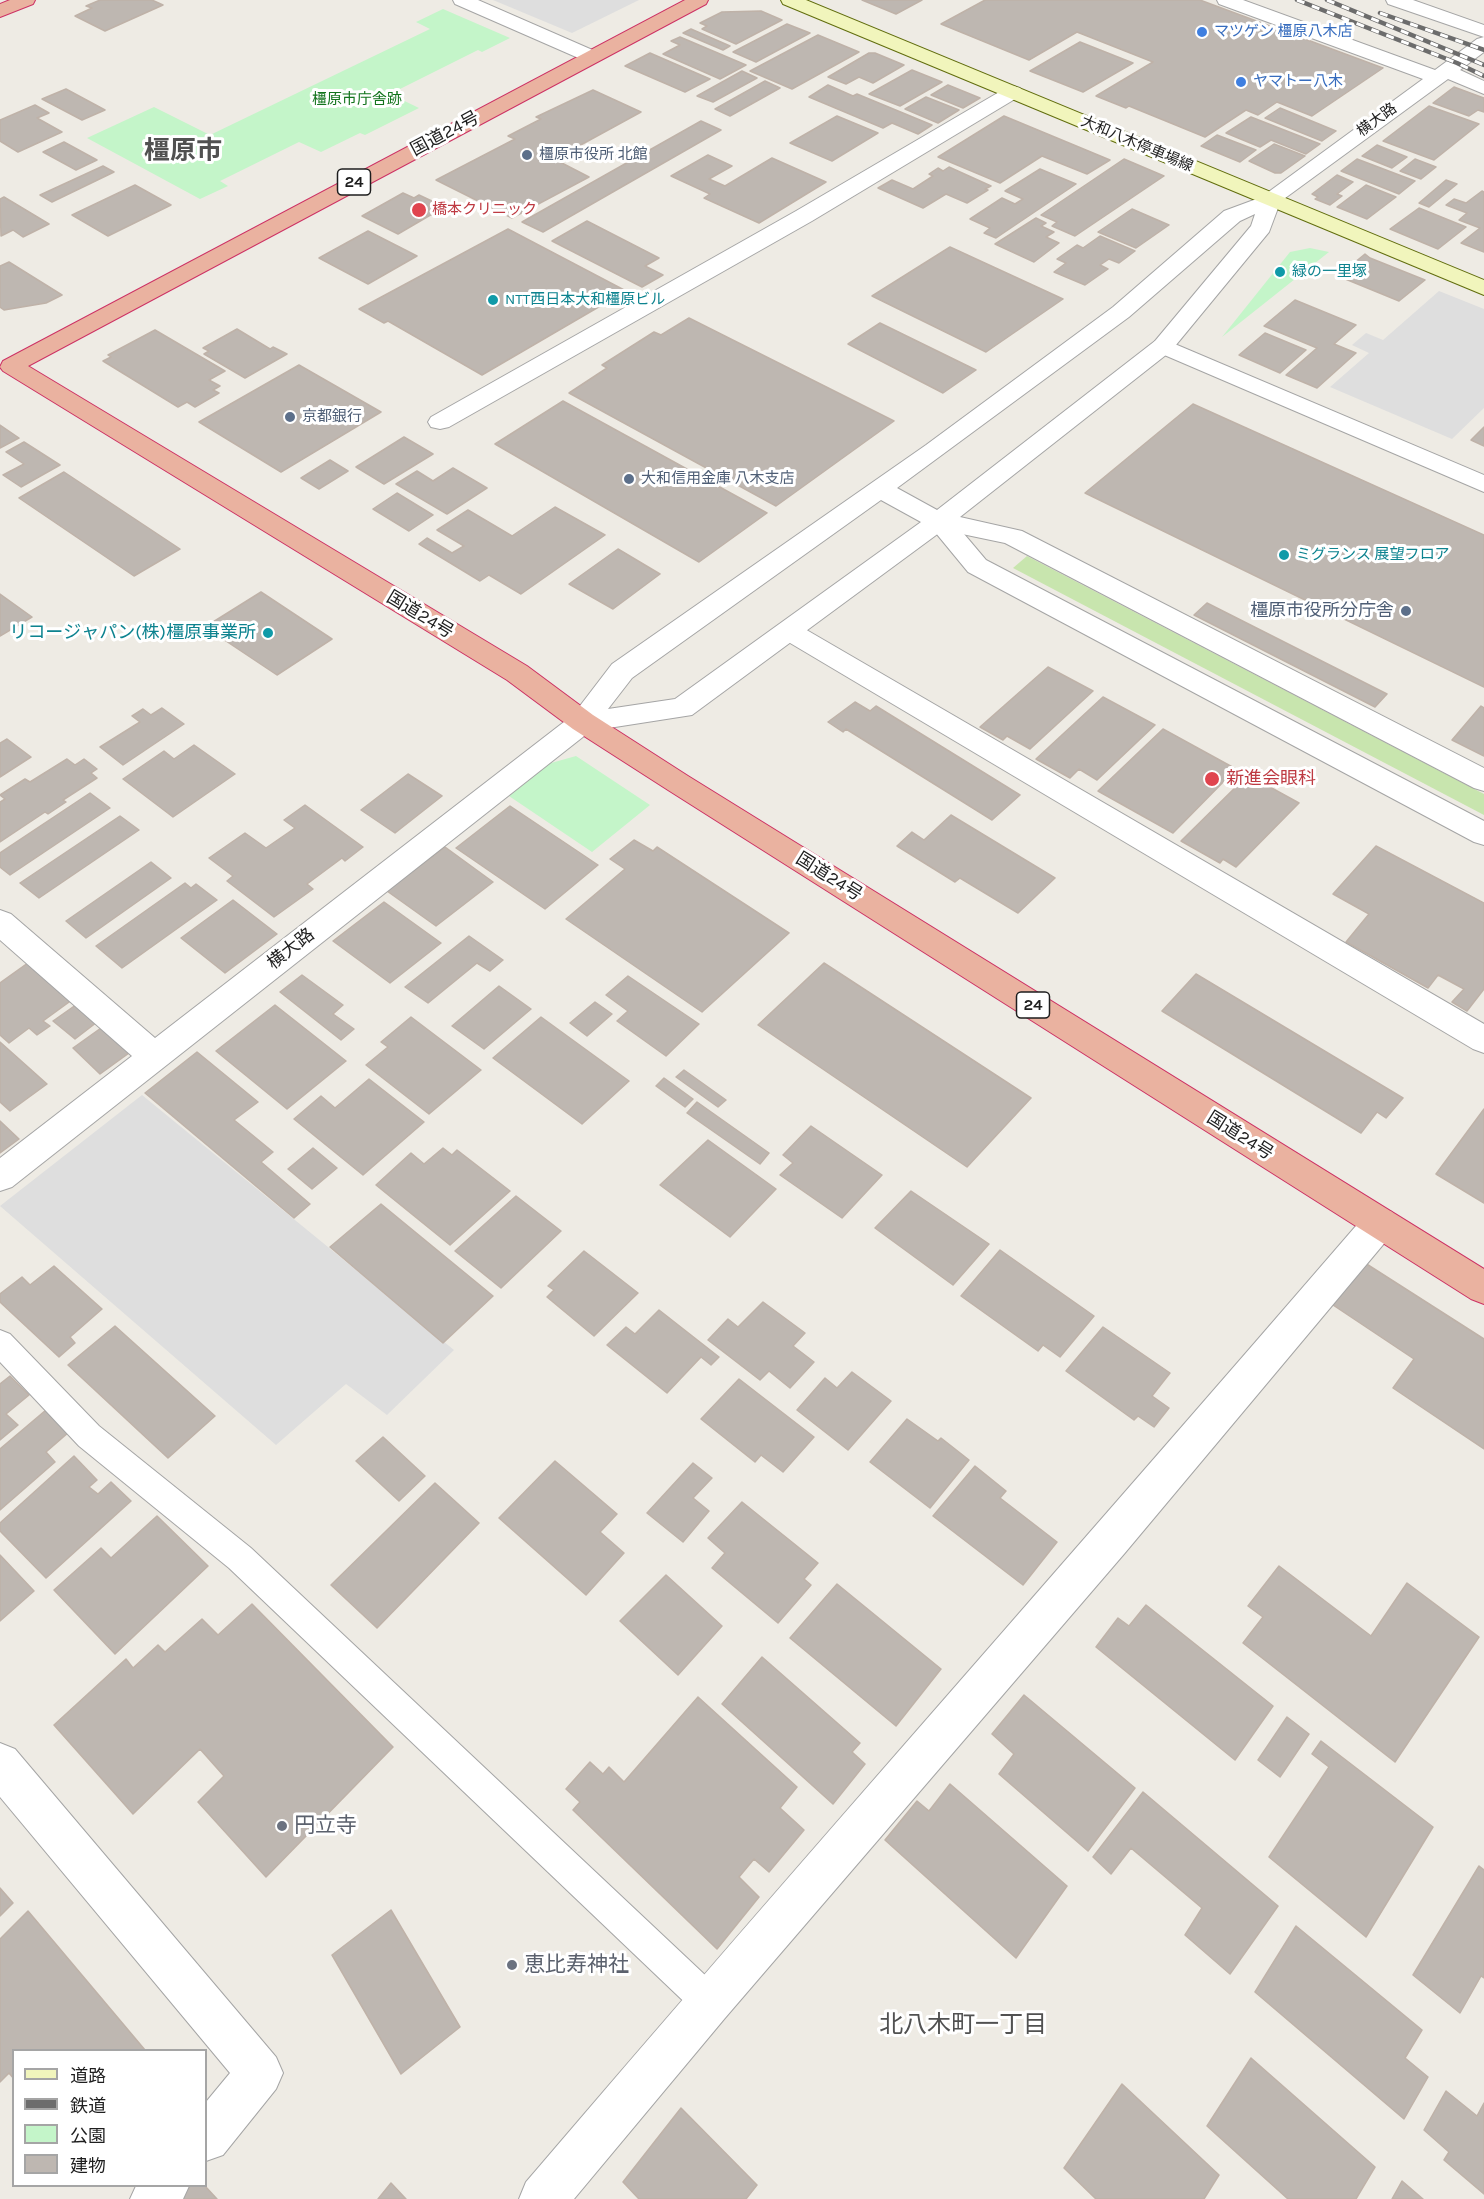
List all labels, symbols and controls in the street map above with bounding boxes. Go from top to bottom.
place label: マツゲン 橿原八木店 [1214,23,1353,41]
marker: マツゲン 橿原八木店 [1195,25,1209,39]
place label: ヤマトー八木 [1253,73,1343,91]
marker: ヤマトー八木 [1234,75,1248,89]
park label: 橿原市庁舎跡 [312,91,402,109]
street label: 横大路 [1354,99,1400,141]
street label: 国道24号 [407,107,483,161]
street label: 大和八木停車場線 [1078,112,1196,176]
district label: 橿原市 [144,136,222,168]
place label: 橿原市役所 北館 [539,146,648,164]
marker: 橿原市役所 北館 [520,148,534,162]
road number: 24 [338,169,370,195]
marker: 橋本クリニック [410,201,428,219]
place label: 橋本クリニック [432,201,537,219]
place label: 緑の一里塚 [1292,263,1367,281]
marker: 緑の一里塚 [1273,265,1287,279]
place label: NTT西日本大和橿原ビル [505,291,665,309]
marker: NTT西日本大和橿原ビル [486,293,500,307]
place label: 京都銀行 [302,408,362,426]
marker: 京都銀行 [283,410,297,424]
place label: 大和信用金庫 八木支店 [641,470,795,488]
marker: 大和信用金庫 八木支店 [622,472,636,486]
place label: ミグランス 展望フロア [1296,546,1450,564]
marker: ミグランス 展望フロア [1277,548,1291,562]
street label: 国道24号 [383,587,457,643]
place label: 橿原市役所分庁舎 [1250,600,1394,622]
marker: 橿原市役所分庁舎 [1399,604,1413,618]
place label: リコージャパン(株)橿原事業所 [9,622,256,644]
marker: リコージャパン(株)橿原事業所 [261,626,275,640]
place label: 新進会眼科 [1226,768,1316,790]
marker: 新進会眼科 [1203,770,1221,788]
street label: 国道24号 [792,848,866,906]
street label: 横大路 [263,924,319,974]
road number: 24 [1016,992,1050,1018]
street label: 国道24号 [1203,1107,1277,1165]
place label: 円立寺 [294,1813,357,1839]
marker: 円立寺 [275,1819,289,1833]
place label: 恵比寿神社 [524,1952,629,1978]
marker: 恵比寿神社 [505,1958,519,1972]
district label: 北八木町一丁目 [879,2011,1047,2039]
legend [12,2049,207,2187]
text: 道路 [70,2065,106,2087]
text: 鉄道 [70,2095,106,2117]
text: 公園 [70,2125,106,2147]
text: 建物 [70,2155,106,2177]

